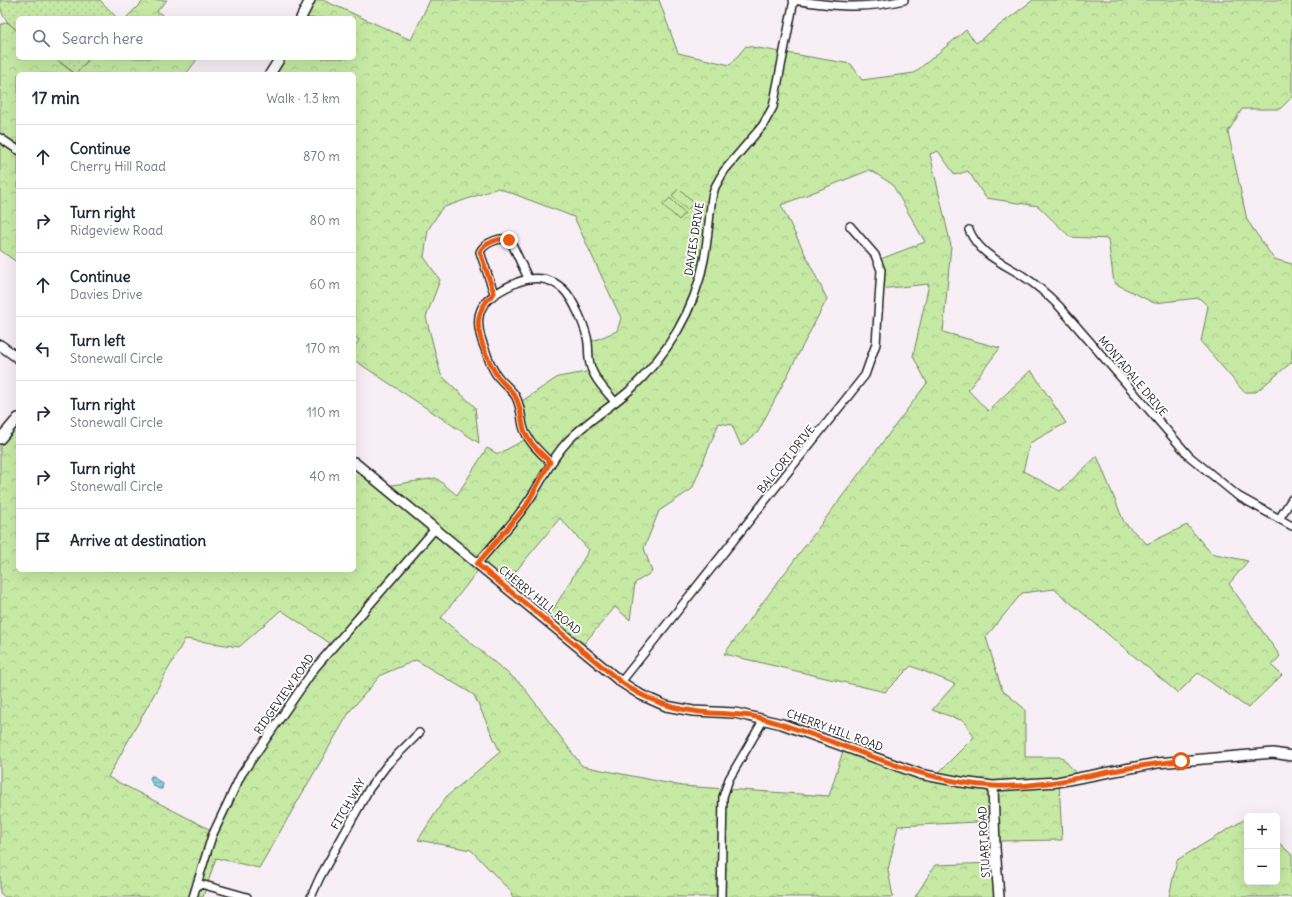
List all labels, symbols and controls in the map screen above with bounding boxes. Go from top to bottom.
search box [16,16,356,60]
icon: search [30,27,52,49]
text: Search here [62,29,143,48]
text: 17 min [32,87,80,109]
text: Walk · 1.3 km [266,90,340,107]
text: Continue [70,139,131,158]
icon: ahead [32,146,54,168]
text: 870 m [303,148,340,165]
text: Cherry Hill Road [70,158,166,175]
street label: DAVIES DRIVE [681,201,707,277]
text: Turn right [70,203,135,222]
icon: right [32,210,54,232]
text: 80 m [309,212,340,229]
text: Ridgeview Road [70,222,163,239]
route end [500,231,518,249]
text: Continue [70,267,131,286]
icon: ahead [32,274,54,296]
text: 60 m [309,276,340,293]
text: Davies Drive [70,286,143,303]
text: Turn left [70,331,125,350]
street label: MONTADALE DRIVE [1095,333,1171,419]
icon: left [32,338,54,360]
text: 170 m [305,340,340,357]
text: Stonewall Circle [70,350,163,367]
text: Turn right [70,395,135,414]
icon: right [32,402,54,424]
text: 110 m [307,404,340,421]
text: Stonewall Circle [70,414,163,431]
street label: BALCORT DRIVE [754,422,818,496]
text: Turn right [70,459,135,478]
icon: right [32,466,54,488]
text: 40 m [309,468,340,485]
text: Stonewall Circle [70,478,163,495]
icon: arrive [32,530,54,552]
text: Arrive at destination [70,531,206,550]
street label: CHERRY HILL ROAD [496,563,584,638]
street label: RIDGEVIEW ROAD [251,651,317,737]
street label: CHERRY HILL ROAD [785,706,885,754]
route start [1172,752,1190,770]
street label: FITCH WAY [328,776,368,832]
street label: STUART ROAD [975,806,993,878]
map controls [1244,813,1280,885]
button: + [1244,813,1280,849]
button: − [1244,849,1280,885]

